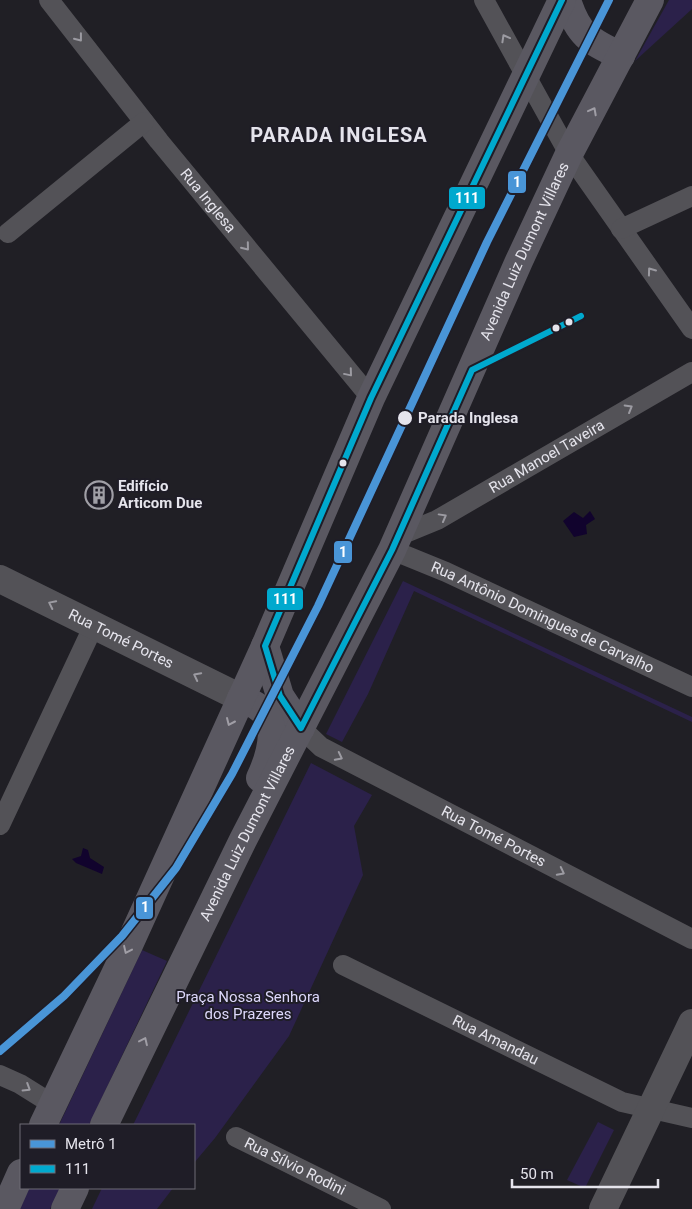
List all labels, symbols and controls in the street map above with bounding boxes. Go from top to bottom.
one-way arrow [73,32,82,42]
one-way arrow [502,35,512,44]
one-way arrow [586,107,596,116]
district label: PARADA INGLESA [250,123,428,147]
street label: Avenida Luiz Dumont Villares [476,159,573,343]
street label: Rua Inglesa [176,165,240,236]
line badge: 1 [507,170,527,194]
text: 1 [513,174,521,190]
line badge: 111 [448,186,486,210]
text: 111 [455,190,479,206]
one-way arrow [241,241,249,250]
one-way arrow [648,267,657,277]
unlabelled marker [564,317,574,327]
unlabelled marker [551,323,561,333]
one-way arrow [344,367,353,376]
one-way arrow [624,405,633,415]
marker: Parada Inglesa [396,409,414,427]
place label: Parada Inglesa [418,409,518,427]
street label: Rua Manoel Taveira [486,416,608,497]
unlabelled marker [338,458,348,468]
place label: Edifício Articom Due [118,477,202,512]
building icon: Edifício Articom Due [84,480,114,510]
one-way arrow [438,513,447,523]
line badge: 1 [333,540,353,564]
text: 1 [339,544,347,560]
street label: Rua Antônio Domingues de Carvalho [428,558,657,677]
line badge: 111 [266,587,304,611]
text: 111 [273,591,297,607]
one-way arrow [48,600,57,610]
street label: Rua Tomé Portes [66,605,177,672]
one-way arrow [193,672,202,682]
one-way arrow [225,717,236,726]
street label: Avenida Luiz Dumont Villares [196,743,299,924]
one-way arrow [334,751,343,761]
street label: Rua Tomé Portes [439,802,549,871]
one-way arrow [556,866,565,876]
line badge: 1 [135,896,154,920]
text: 1 [141,899,149,915]
one-way arrow [123,945,133,954]
park label: Praça Nossa Senhora dos Prazeres [176,988,320,1023]
street label: Rua Amandau [450,1011,542,1069]
one-way arrow [138,1037,149,1046]
one-way arrow [21,1082,30,1092]
legend [20,1124,195,1189]
street label: Rua Sílvio Rodini [241,1134,349,1199]
text: Metrô 1 [65,1135,117,1153]
scale bar [512,1156,658,1188]
text: 111 [65,1160,90,1178]
text: 50 m [520,1165,554,1183]

